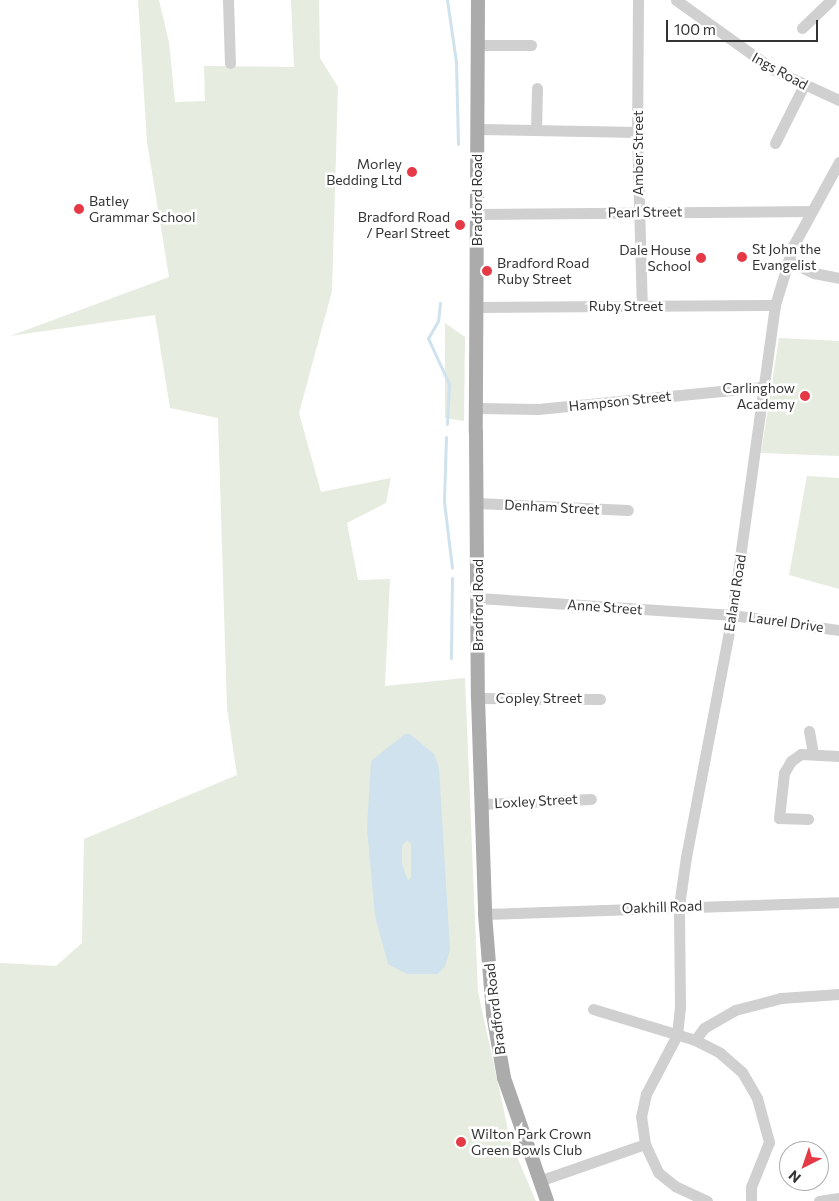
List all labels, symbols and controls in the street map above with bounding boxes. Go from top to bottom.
scale bar [669,10,822,42]
text: 100 m [674,20,716,38]
street label: Ings Road [749,49,811,93]
street label: Amber Street [630,110,646,196]
street label: Bradford Road [469,154,485,246]
place label: Morley Bedding Ltd [326,156,402,188]
marker: Morley Bedding Ltd [406,166,418,178]
place label: Batley Grammar School [89,193,196,226]
marker: Batley Grammar School [73,203,85,215]
street label: Pearl Street [608,203,682,221]
place label: Bradford Road / Pearl Street [358,209,450,242]
marker: Bradford Road / Pearl Street [454,219,466,231]
place label: St John the Evangelist [752,241,821,274]
place label: Dale House School [619,242,691,274]
marker: St John the Evangelist [736,251,748,263]
marker: Dale House School [695,252,707,264]
place label: Bradford Road Ruby Street [497,255,589,288]
marker: Bradford Road Ruby Street [481,265,493,277]
street label: Ruby Street [589,298,663,314]
place label: Carlinghow Academy [722,380,795,412]
street label: Hampson Street [568,387,672,415]
marker: Carlinghow Academy [799,390,811,402]
street label: Denham Street [504,496,600,518]
street label: Ealand Road [721,553,749,633]
street label: Bradford Road [470,559,486,651]
street label: Anne Street [567,596,643,618]
street label: Laurel Drive [747,608,825,636]
street label: Copley Street [496,690,582,706]
street label: Loxley Street [494,790,578,812]
street label: Oakhill Road [622,897,702,917]
street label: Bradford Road [481,962,509,1056]
place label: Wilton Park Crown Green Bowls Club [471,1126,591,1158]
marker: Wilton Park Crown Green Bowls Club [455,1136,467,1148]
north arrow [779,1141,829,1191]
text: N [785,1167,804,1187]

